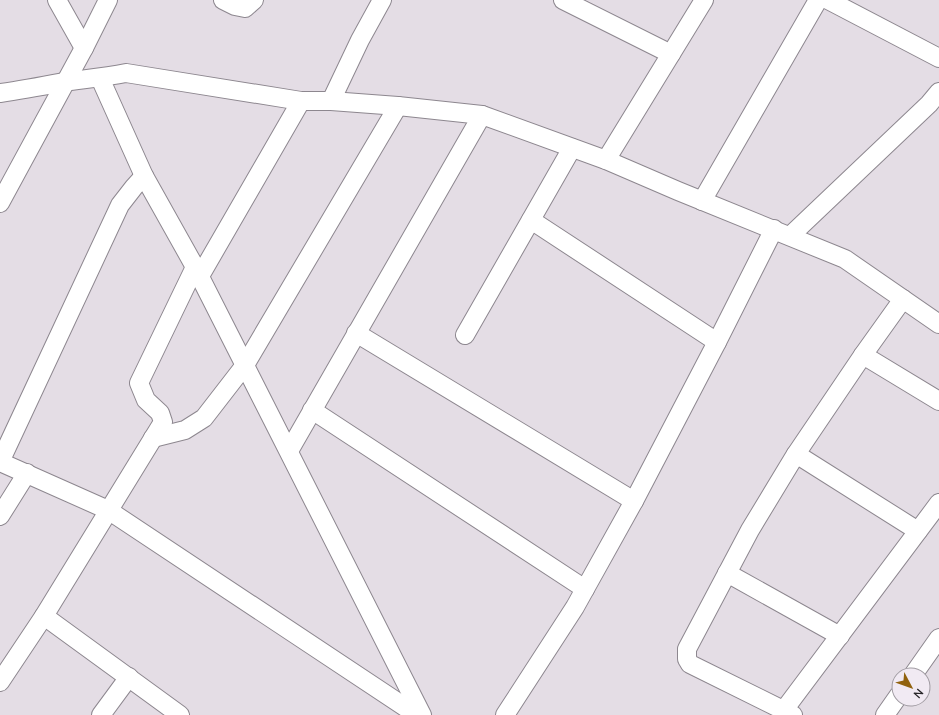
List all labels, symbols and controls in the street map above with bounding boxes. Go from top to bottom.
north arrow [891,667,931,707]
text: N [910,685,927,701]

